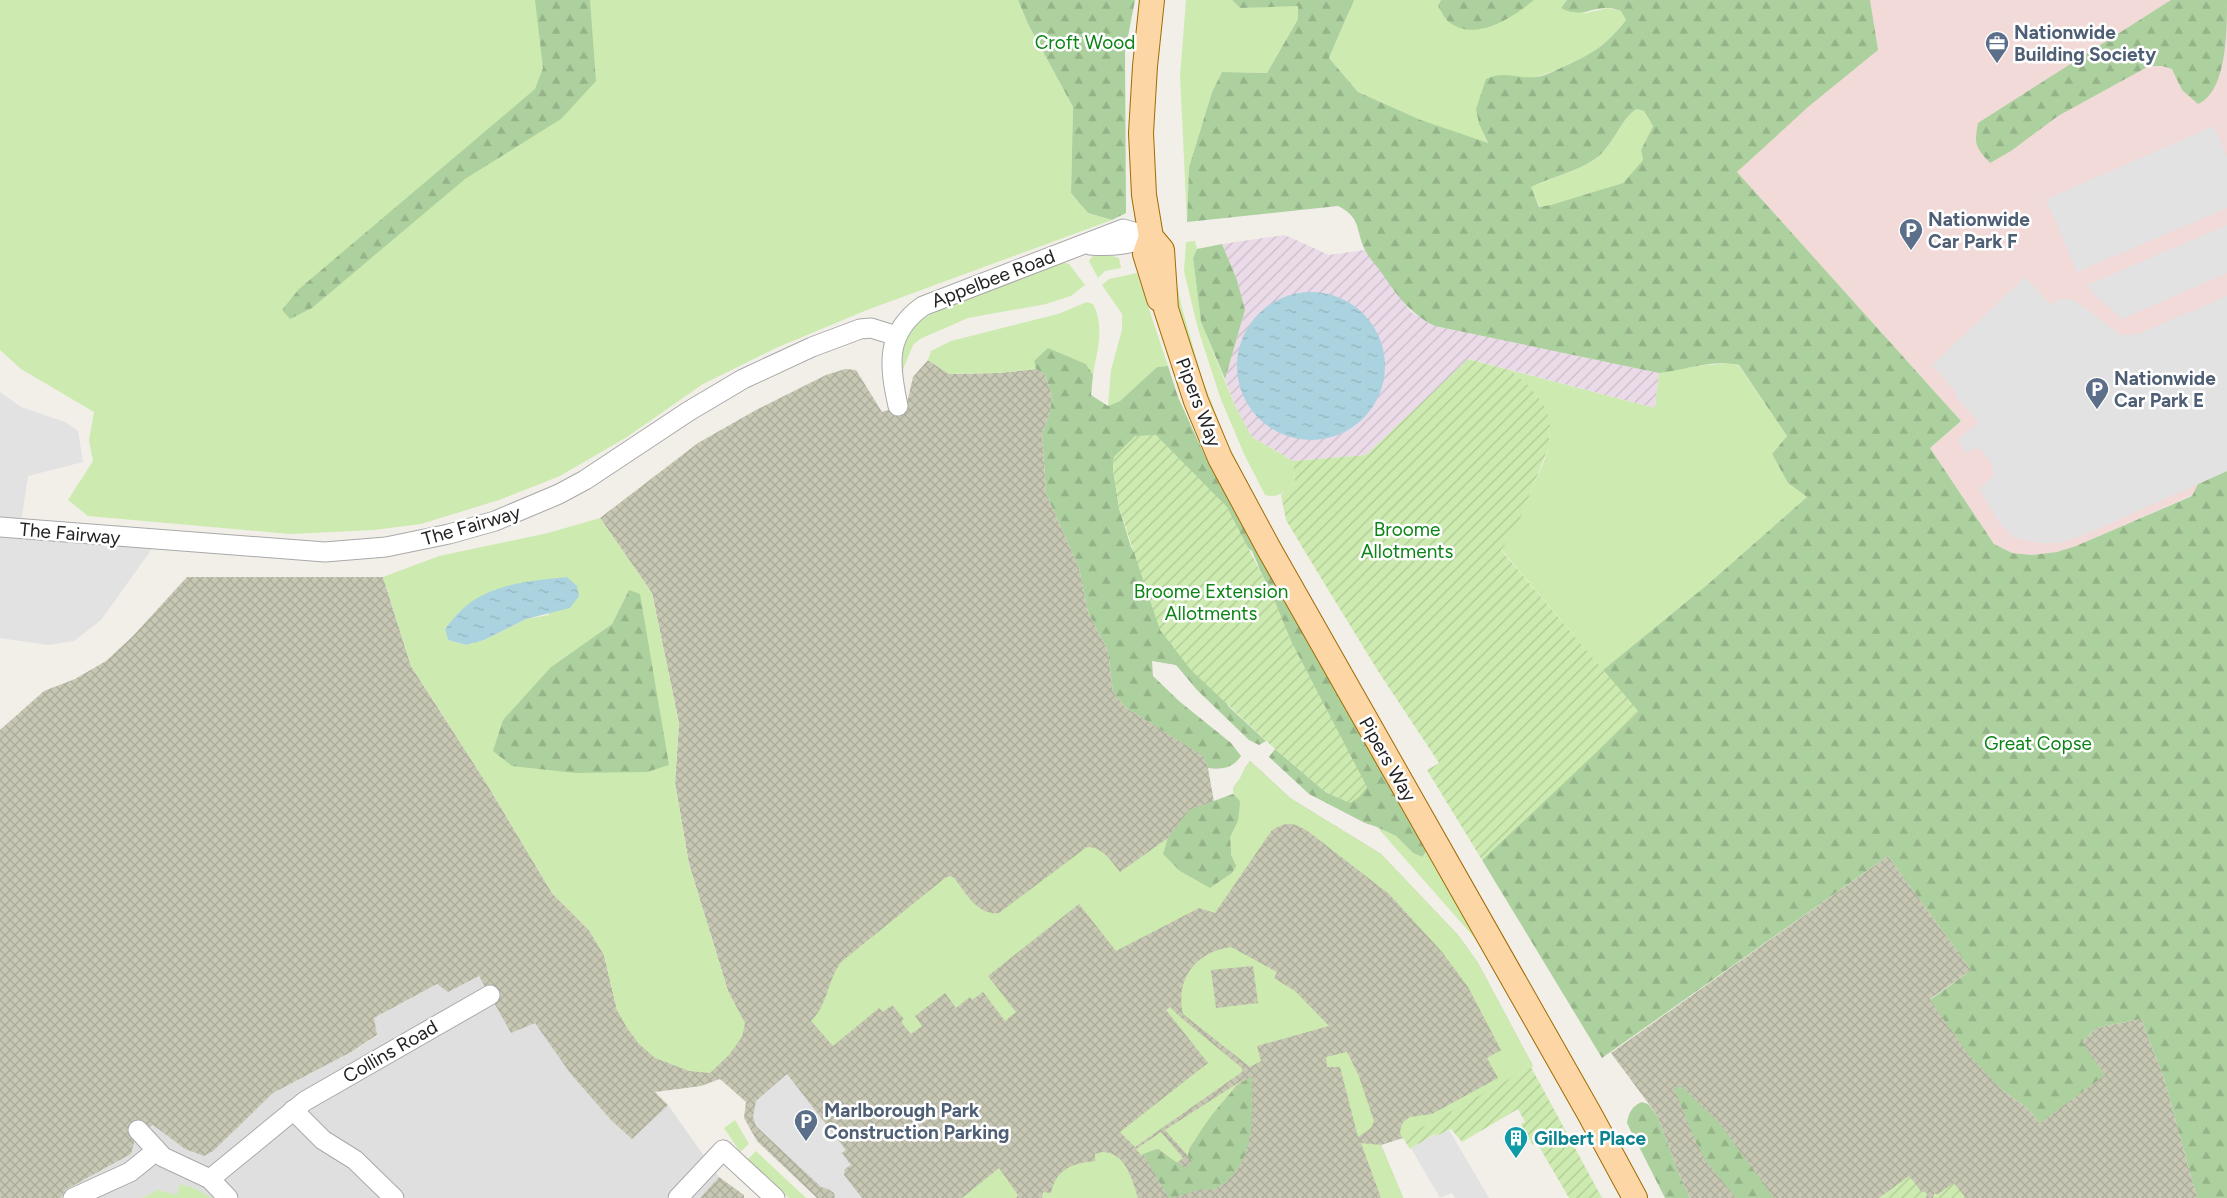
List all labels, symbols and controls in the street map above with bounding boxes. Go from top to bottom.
place label: Nationwide Building Society [2014,21,2156,66]
office icon: Nationwide Building Society [1984,30,2010,64]
park label: Croft Wood [1035,31,1135,54]
place label: Nationwide Car Park F [1928,208,2030,253]
parking icon: Nationwide Car Park F [1898,217,1924,251]
street label: Appelbee Road [928,244,1058,313]
street label: Pipers Way [1171,354,1226,450]
place label: Nationwide Car Park E [2114,367,2216,412]
parking icon: Nationwide Car Park E [2084,376,2110,410]
street label: The Fairway [419,500,523,550]
street label: The Fairway [19,518,121,549]
park label: Broome Allotments [1361,518,1453,563]
park label: Broome Extension Allotments [1134,580,1288,625]
street label: Pipers Way [1354,713,1421,806]
park label: Great Copse [1984,732,2092,755]
street label: Collins Road [339,1015,442,1088]
place label: Marlborough Park Construction Parking [824,1099,1009,1144]
parking icon: Marlborough Park Construction Parking [793,1108,819,1142]
building icon: Gilbert Place [1503,1125,1529,1159]
place label: Gilbert Place [1534,1127,1647,1150]

